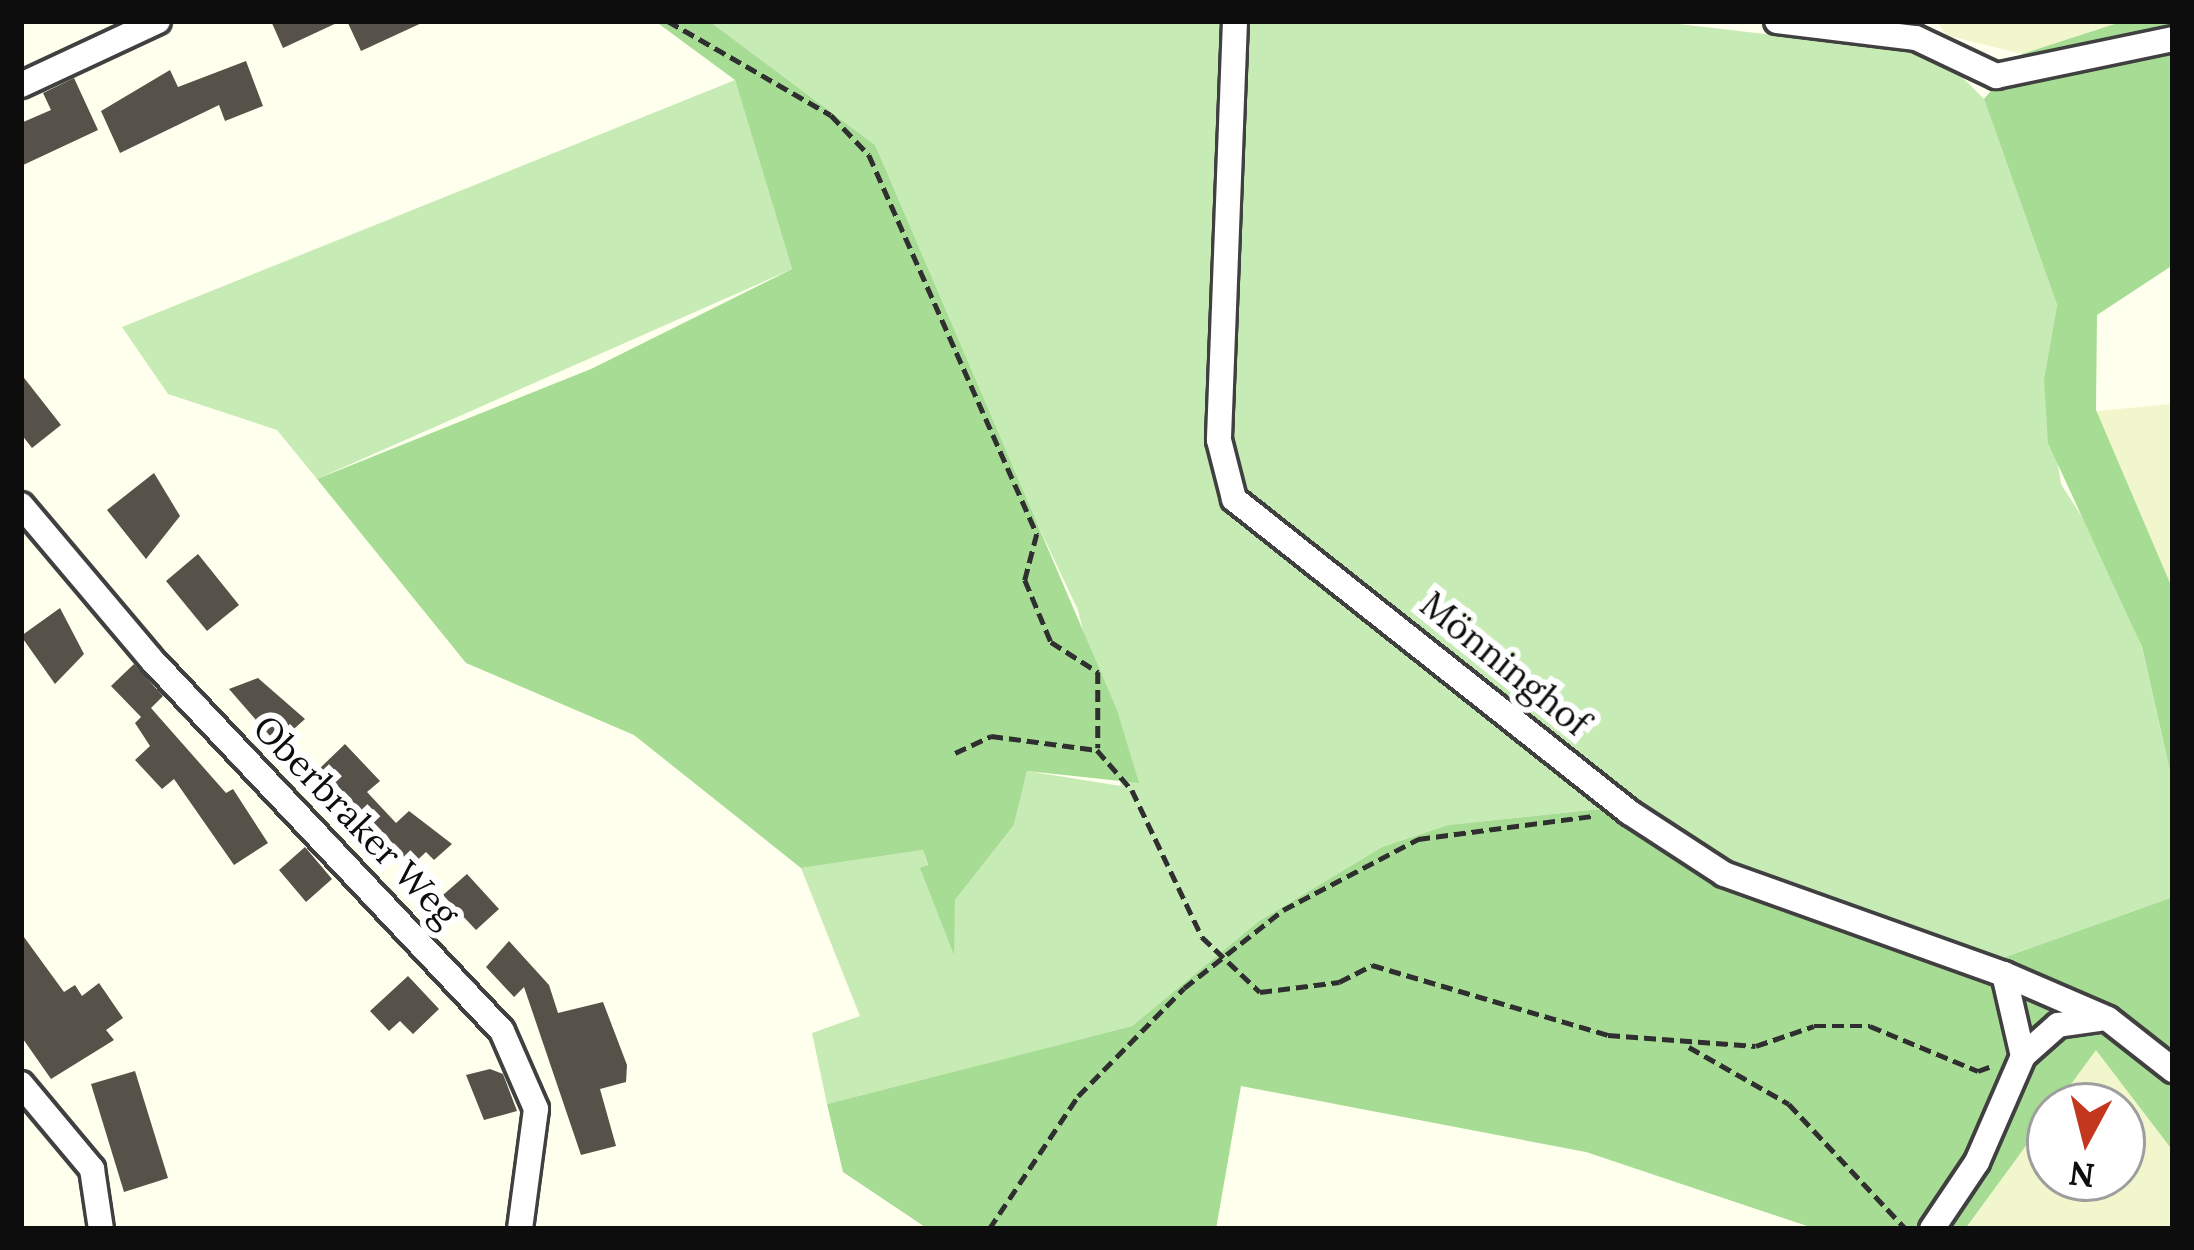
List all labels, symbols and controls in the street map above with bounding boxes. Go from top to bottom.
street label: Mönninghof [1412,583,1598,745]
street label: Oberbraker Weg [244,706,468,936]
north arrow [2026,1082,2146,1202]
text: N [2067,1152,2097,1197]

